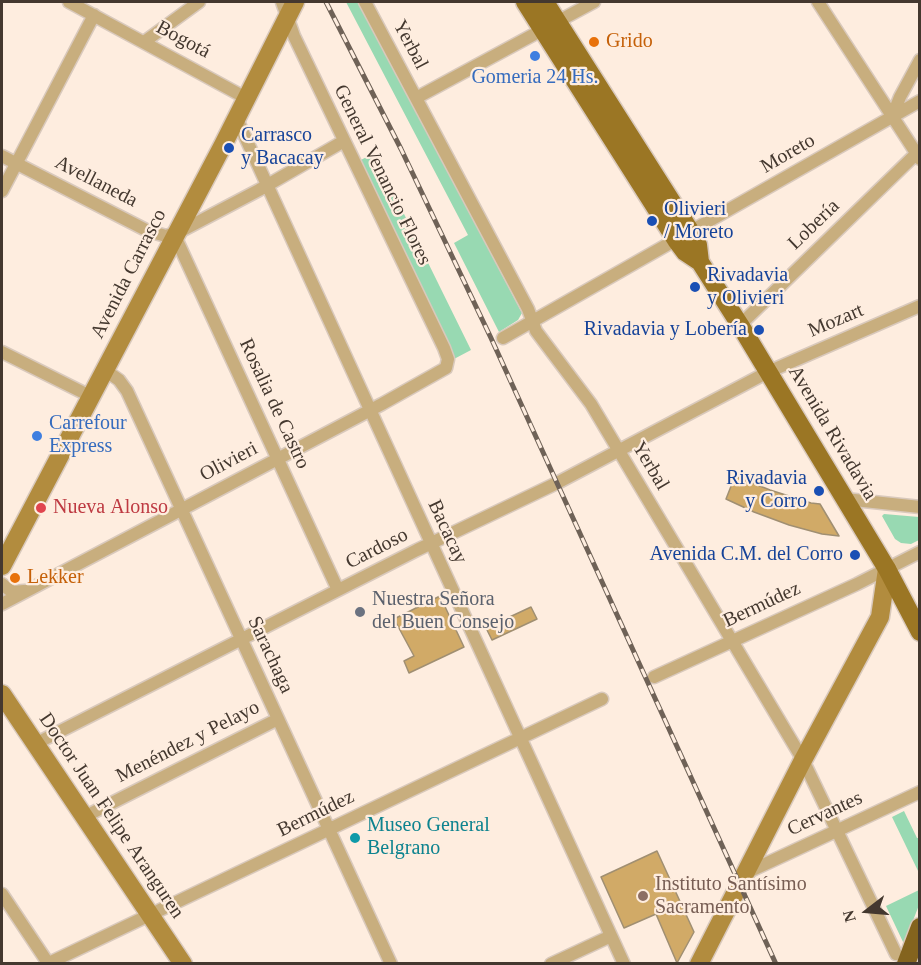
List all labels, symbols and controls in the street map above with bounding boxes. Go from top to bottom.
street label: Bogotá [152,16,214,64]
street label: Yerbal [387,16,433,74]
place label: Grido [606,30,653,54]
marker: Grido [587,35,601,49]
marker: Gomeria 24 Hs. [528,49,542,63]
place label: Gomeria 24 Hs. [471,66,599,90]
street label: General Venancio Flores [328,81,436,269]
place label: Carrasco y Bacacay [241,124,324,171]
street label: Moreto [757,129,819,179]
marker: Carrasco y Bacacay [222,141,236,155]
street label: Avellaneda [51,151,141,213]
street label: Lobería [783,195,845,255]
place label: Olivieri / Moreto [664,198,733,245]
street label: Avenida Carrasco [86,205,172,343]
marker: Olivieri / Moreto [645,214,659,228]
place label: Rivadavia y Olivieri [707,264,788,311]
marker: Rivadavia y Olivieri [688,280,702,294]
street label: Mozart [805,299,867,343]
place label: Rivadavia y Lobería [584,318,747,342]
marker: Rivadavia y Lobería [752,323,766,337]
street label: Rosalia de Castro [233,335,315,473]
street label: Avenida Rivadavia [782,362,882,504]
place label: Carrefour Express [49,412,127,459]
marker: Carrefour Express [30,429,44,443]
street label: Olivieri [196,437,262,487]
street label: Yerbal [626,437,674,495]
place label: Rivadavia y Corro [726,467,807,514]
marker: Rivadavia y Corro [812,484,826,498]
place label: Nueva Alonso [53,496,168,520]
street label: Bacacay [422,496,472,568]
marker: Nueva Alonso [34,501,48,515]
street label: Cardoso [342,523,412,575]
place label: Avenida C.M. del Corro [650,543,843,567]
marker: Avenida C.M. del Corro [848,548,862,562]
place label: Lekker [27,566,84,590]
marker: Lekker [8,571,22,585]
street label: Bermúdez [720,577,804,633]
place label: Nuestra Señora del Buen Consejo [372,588,514,635]
marker: Nuestra Señora del Buen Consejo [353,605,367,619]
street label: Sarachaga [242,613,298,697]
street label: Menéndez y Pelayo [112,696,264,788]
street label: Doctor Juan Felipe Aranguren [33,709,189,923]
street label: Bermúdez [274,785,358,843]
street label: Cervantes [784,786,866,842]
place label: Museo General Belgrano [367,814,490,861]
marker: Museo General Belgrano [348,831,362,845]
place label: Instituto Santísimo Sacramento [655,873,807,920]
north arrow [837,881,897,941]
marker: Instituto Santísimo Sacramento [636,889,650,903]
text: N [839,908,859,924]

